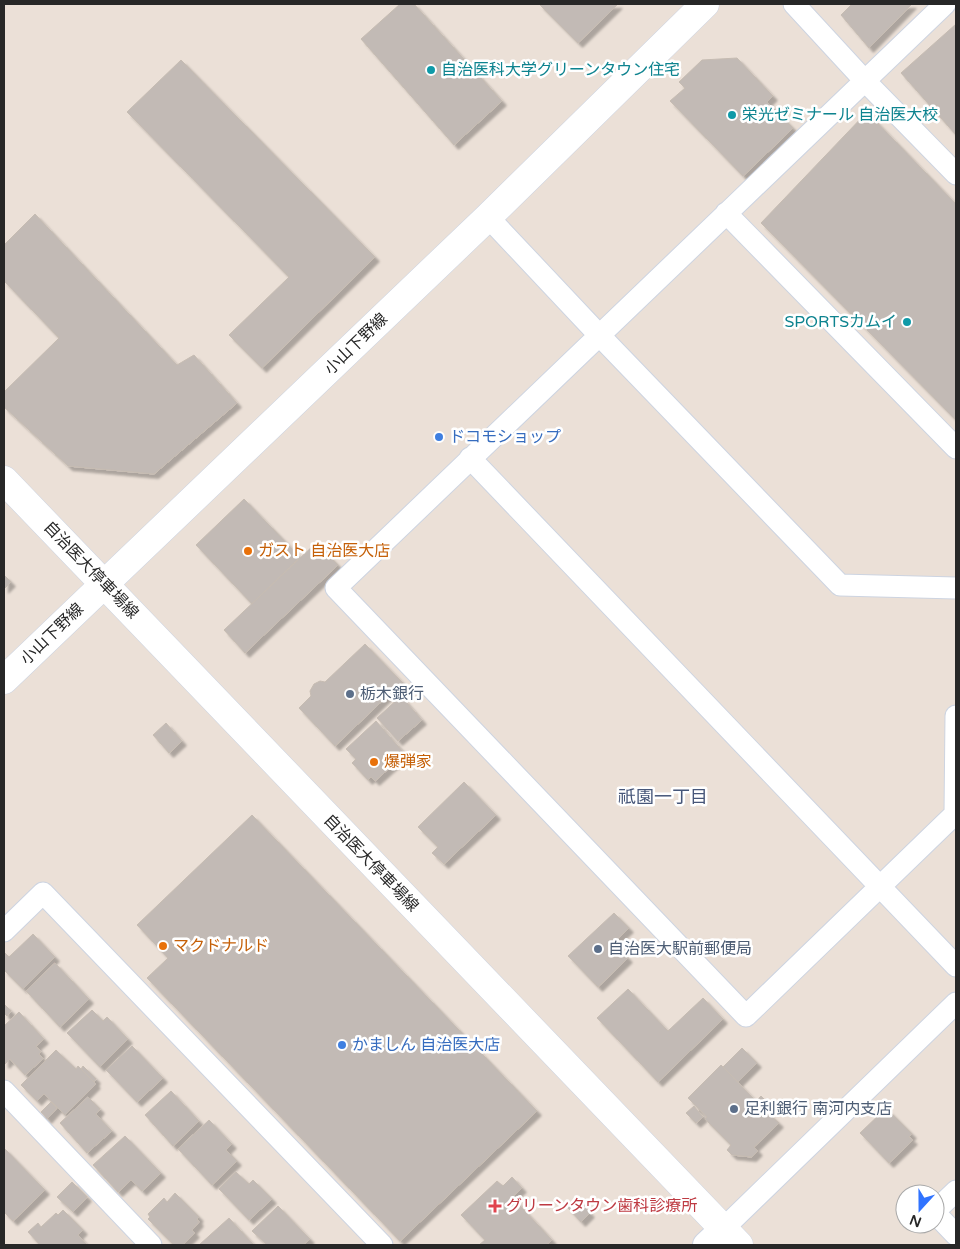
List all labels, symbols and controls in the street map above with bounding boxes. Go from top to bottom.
place label: 自治医科大学グリーンタウン住宅 [441,60,680,80]
marker: 自治医科大学グリーンタウン住宅 [425,64,437,76]
place label: 栄光ゼミナール 自治医大校 [742,105,938,125]
marker: 栄光ゼミナール 自治医大校 [726,109,738,121]
street label: 小山下野線 [320,309,392,379]
place label: SPORTSカムイ [784,312,897,332]
marker: SPORTSカムイ [901,316,913,328]
place label: ドコモショップ [449,427,561,447]
marker: ドコモショップ [433,431,445,443]
street label: 自治医大停車場線 [39,517,143,623]
place label: ガスト 自治医大店 [258,541,390,561]
marker: ガスト 自治医大店 [242,545,254,557]
street label: 小山下野線 [16,599,88,669]
place label: 栃木銀行 [360,684,424,704]
marker: 栃木銀行 [344,688,356,700]
place label: 爆弾家 [384,752,432,772]
marker: 爆弾家 [368,756,380,768]
district label: 祇園一丁目 [618,786,708,808]
street label: 自治医大停車場線 [319,810,423,916]
place label: マクドナルド [173,936,269,956]
place label: 自治医大駅前郵便局 [608,939,752,959]
marker: マクドナルド [157,940,169,952]
marker: 自治医大駅前郵便局 [592,943,604,955]
place label: かましん 自治医大店 [352,1035,500,1055]
marker: かましん 自治医大店 [336,1039,348,1051]
place label: 足利銀行 南河内支店 [744,1099,892,1119]
marker: 足利銀行 南河内支店 [728,1103,740,1115]
north arrow [895,1184,945,1234]
place label: グリーンタウン歯科診療所 [506,1196,697,1216]
marker: グリーンタウン歯科診療所 [488,1199,502,1213]
text: N [907,1211,924,1231]

